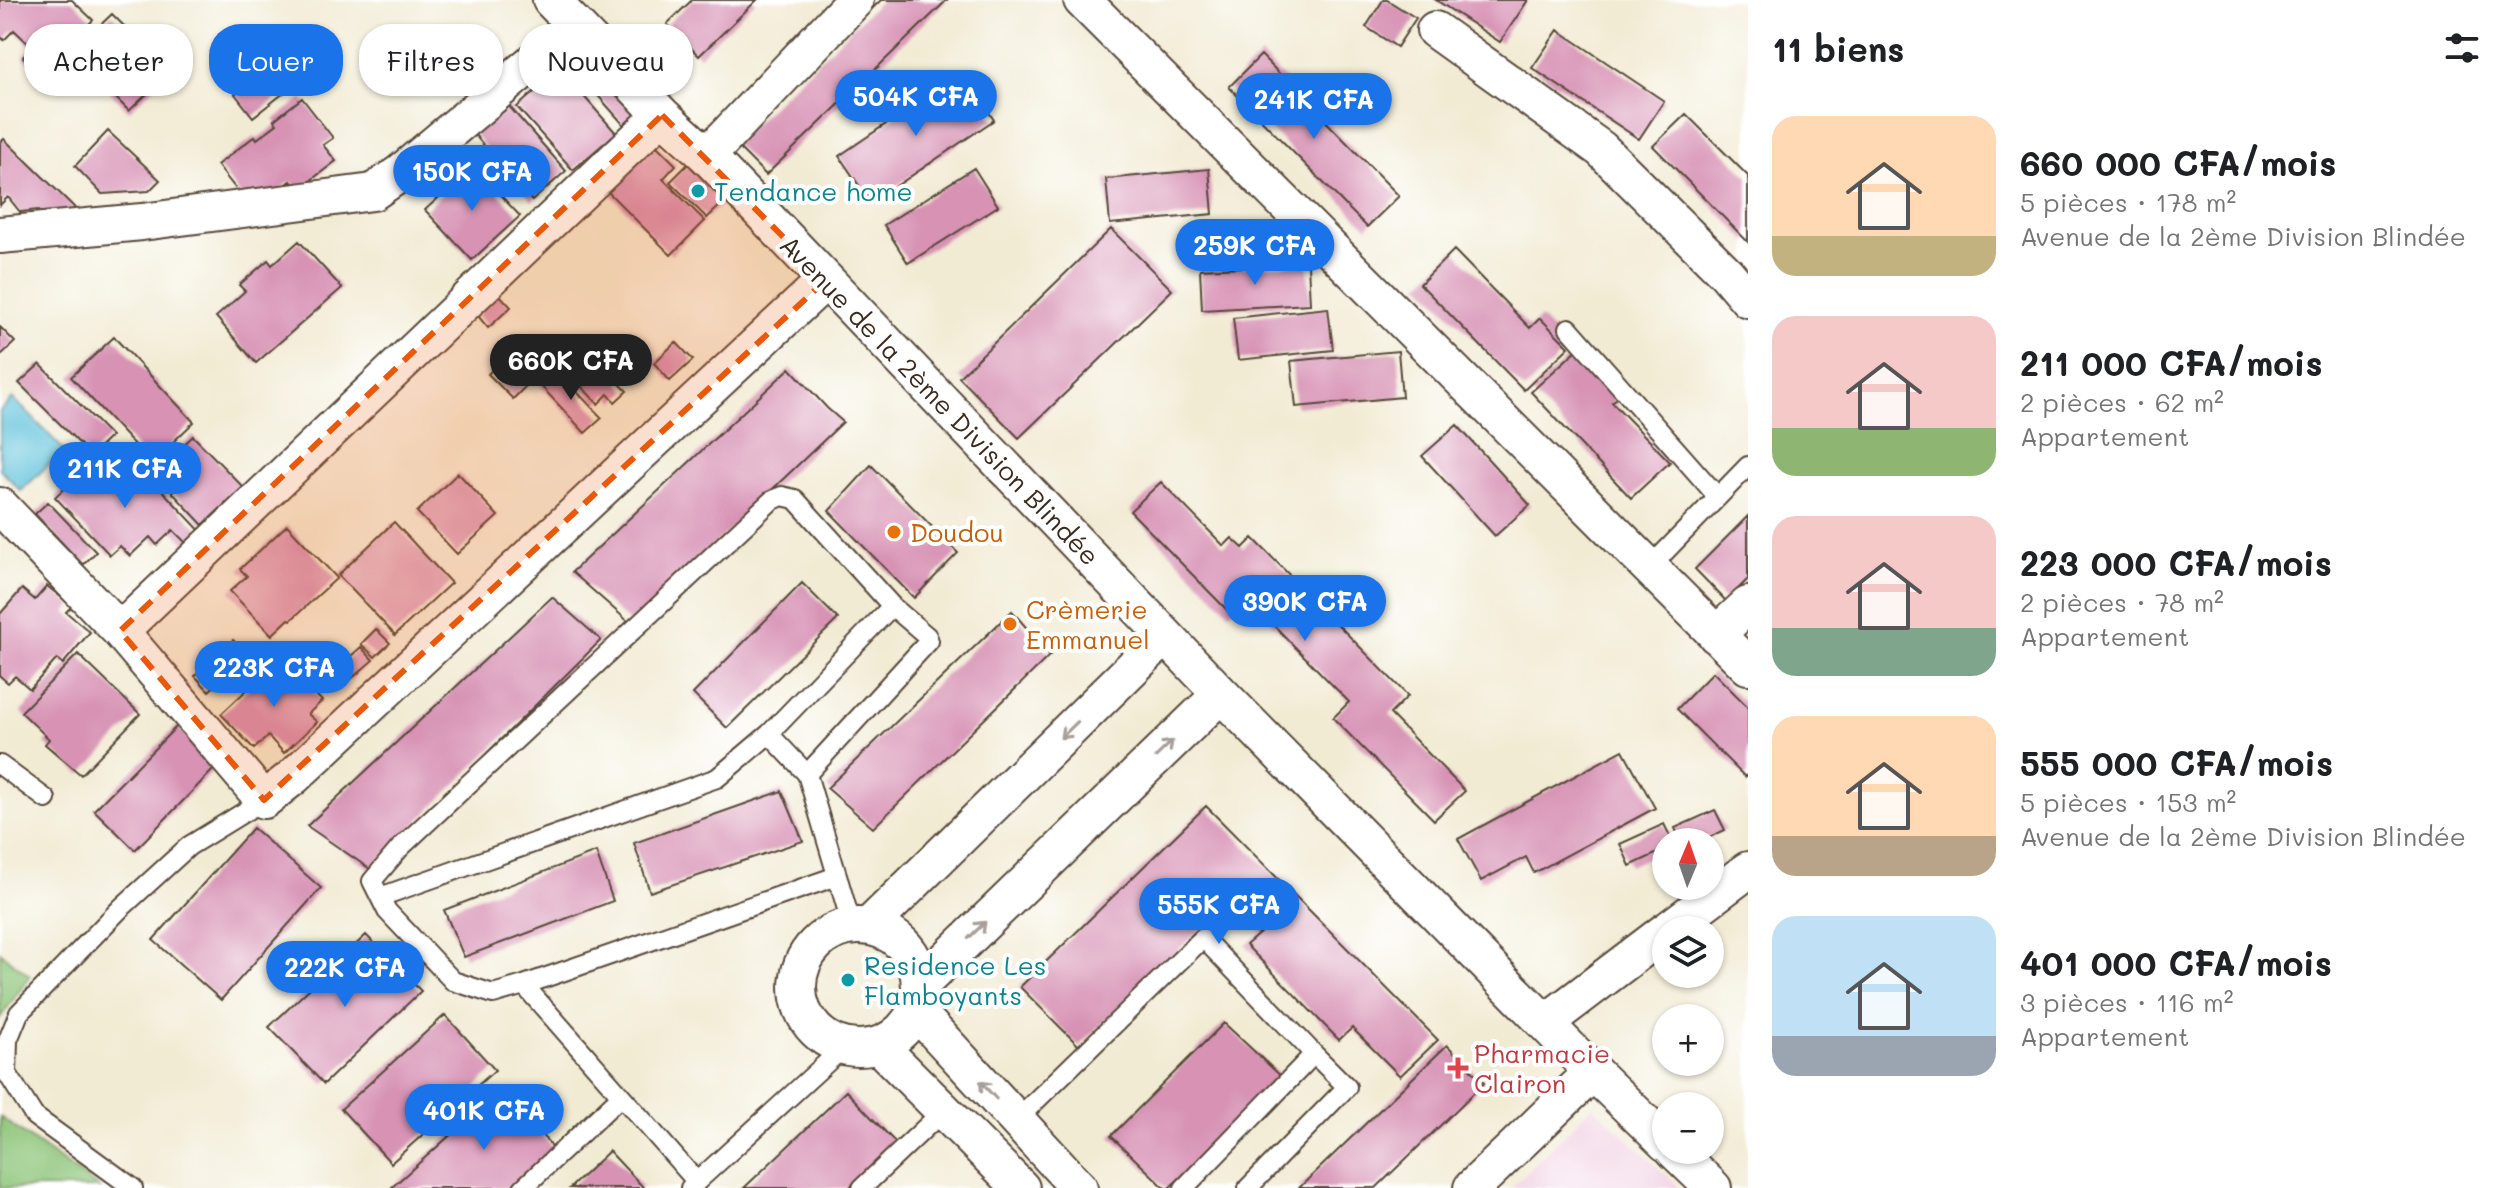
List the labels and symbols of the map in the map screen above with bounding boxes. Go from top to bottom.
pin: 504K CFA [833,70,999,138]
pin: 241K CFA [1231,73,1397,141]
pin: 150K CFA [389,145,555,213]
place label: Tendance home [714,174,913,208]
marker: Tendance home [689,182,707,200]
pin: 259K CFA [1172,219,1338,287]
street label: Avenue de la 2ème Division Blindée [773,228,1107,572]
pin: 660K CFA [488,334,654,402]
pin: 211K CFA [42,442,208,510]
place label: Doudou [910,515,1004,549]
marker: Doudou [885,523,903,541]
pin: 390K CFA [1222,575,1388,643]
place label: Crèmerie Emmanuel [1026,592,1150,656]
marker: Crèmerie Emmanuel [1001,615,1019,633]
pin: 223K CFA [191,641,357,709]
one-way arrow [1060,720,1079,739]
one-way arrow [1154,740,1173,759]
north arrow [1652,828,1724,900]
pin: 555K CFA [1136,878,1302,946]
one-way arrow [967,920,987,939]
pin: 222K CFA [262,941,428,1009]
place label: Residence Les Flamboyants [864,948,1046,1012]
marker: Residence Les Flamboyants [839,971,857,989]
place label: Pharmacie Clairon [1474,1036,1610,1100]
marker: Pharmacie Clairon [1449,1059,1467,1077]
one-way arrow [979,1080,997,1100]
pin: 401K CFA [401,1084,567,1152]

